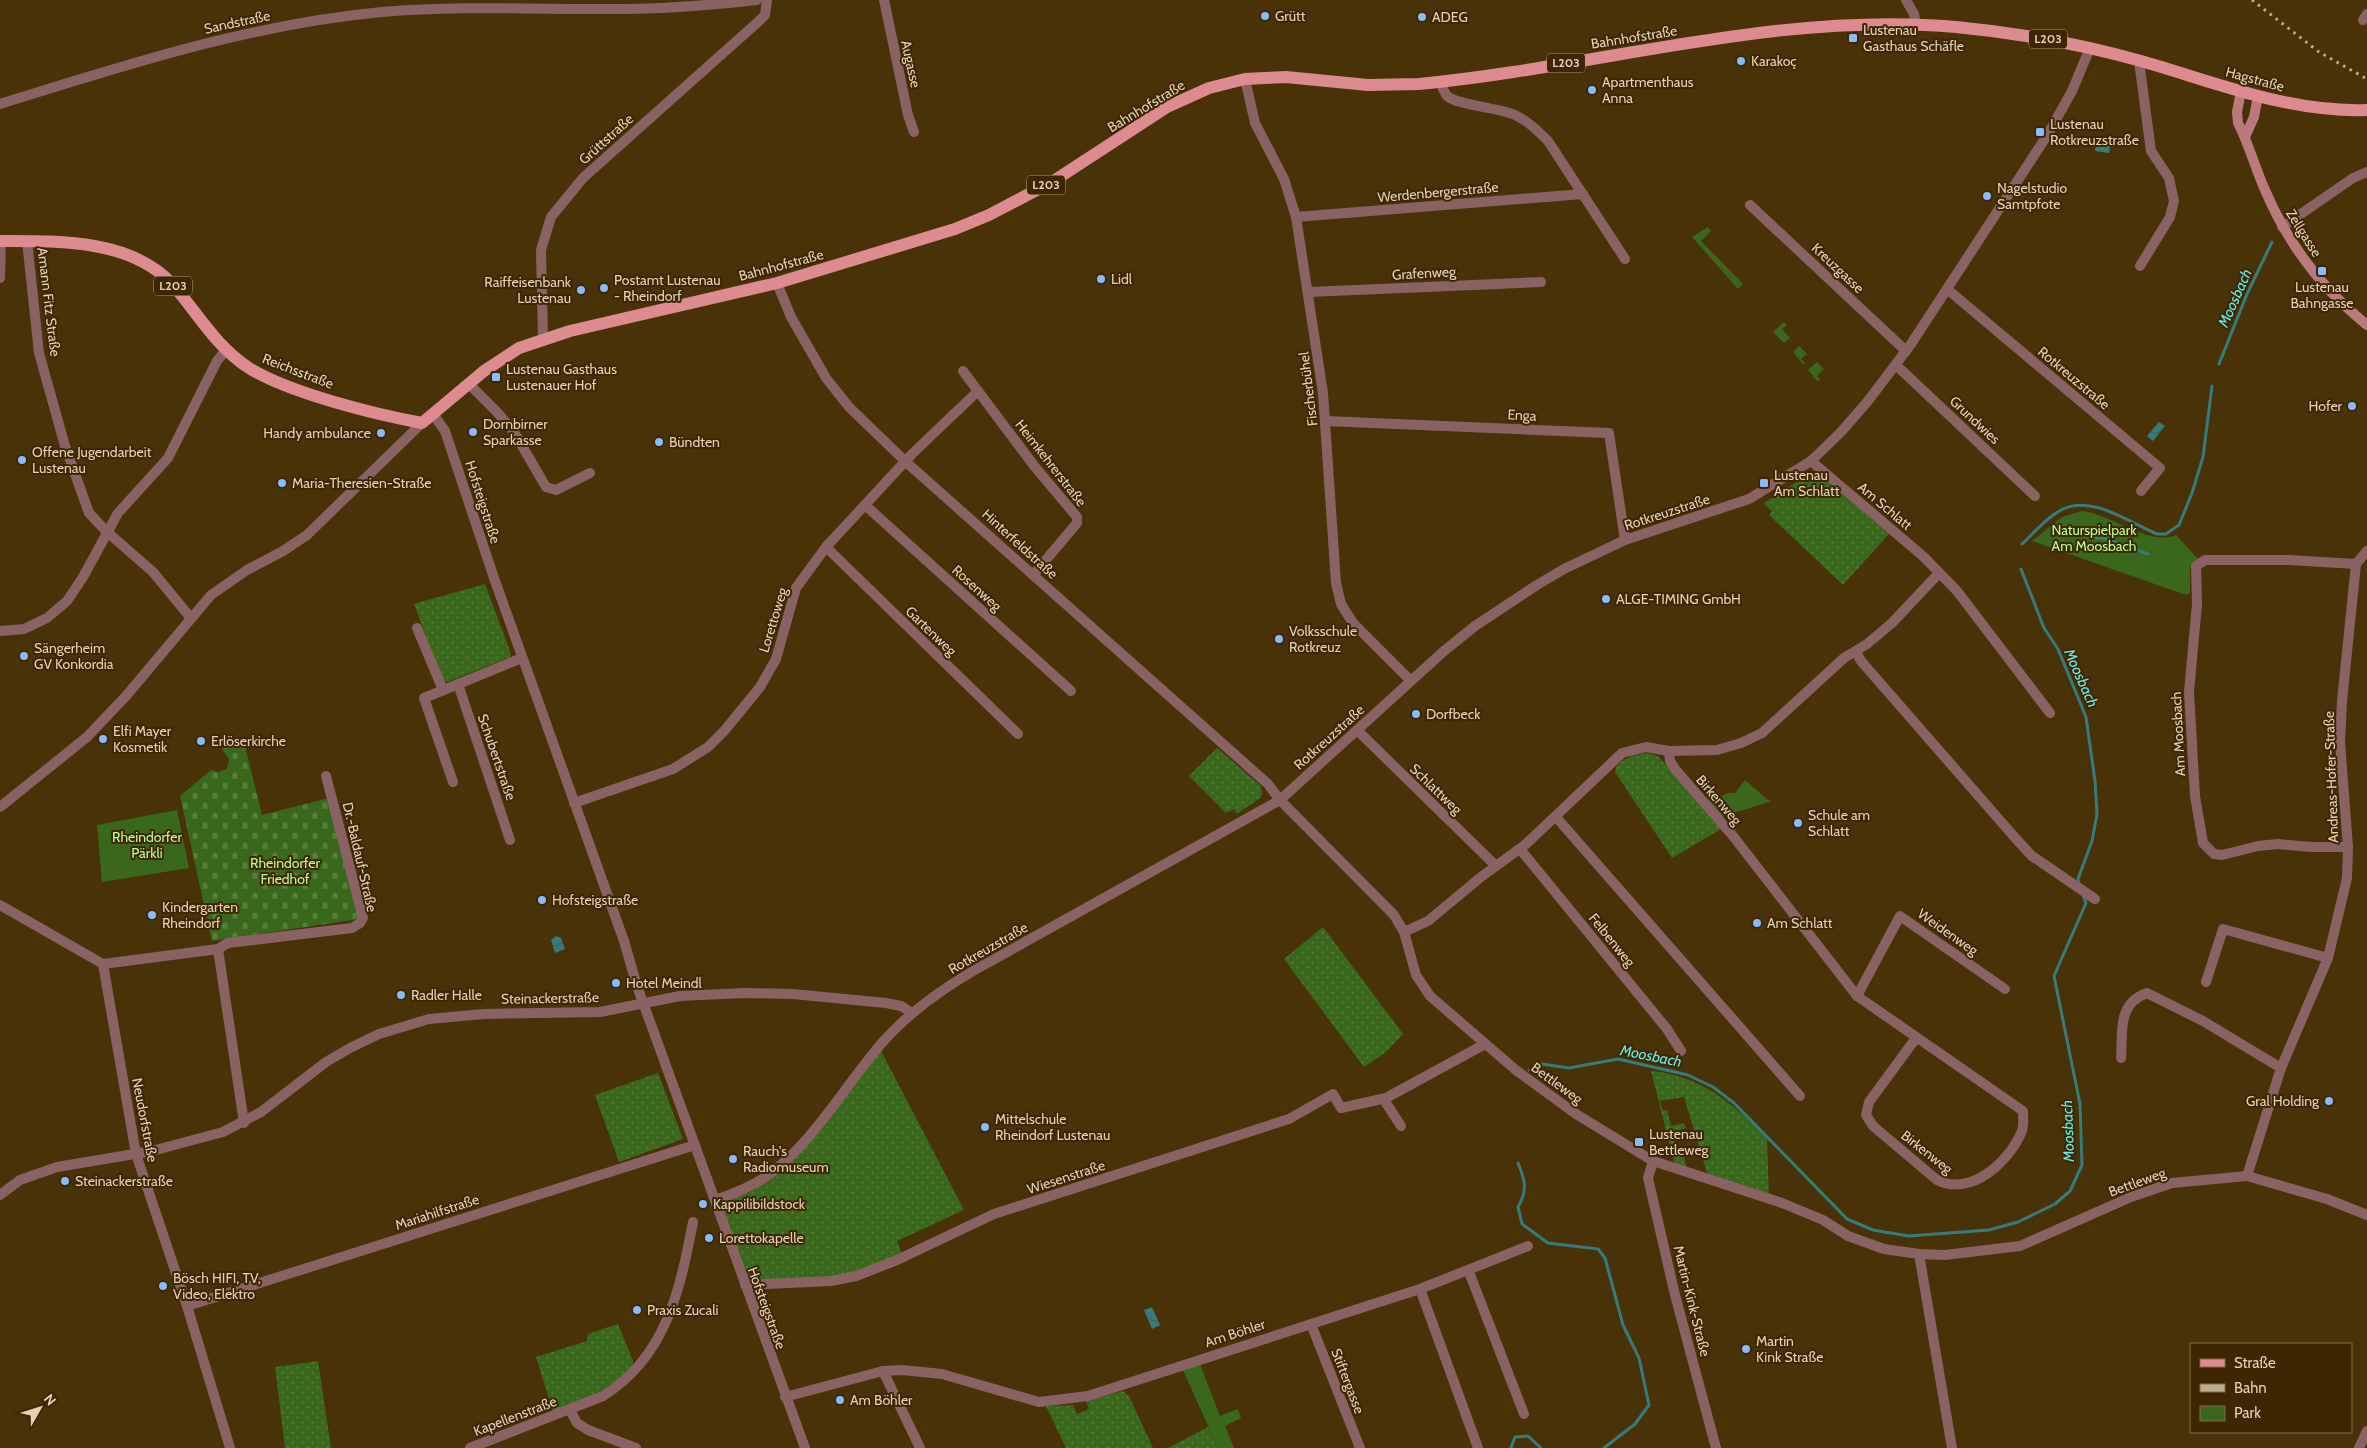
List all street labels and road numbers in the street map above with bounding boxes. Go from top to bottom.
street label: Sandstraße [202,6,272,38]
street label: Bahnhofstraße [1590,21,1678,53]
road number: L203 [2029,30,2067,48]
street label: Augasse [897,39,925,89]
road number: L203 [1547,54,1585,72]
street label: Hagstraße [2224,63,2286,95]
street label: Bahnhofstraße [1104,76,1188,136]
street label: Grüttstraße [575,110,637,168]
road number: L203 [1027,176,1065,194]
street label: Werdenbergerstraße [1377,178,1499,206]
street label: Zellgasse [2282,206,2326,260]
street label: Kreuzgasse [1808,239,1868,297]
street label: Bahnhofstraße [737,245,825,285]
street label: Amann Fitz Straße [33,246,65,358]
street label: Grafenweg [1392,262,1457,284]
road number: L203 [154,276,192,296]
street label: Rotkreuzstraße [2034,343,2114,413]
street label: Reichsstraße [260,349,336,393]
street label: Fischerbühel [1294,350,1321,427]
street label: Grundwies [1946,392,2004,448]
street label: Enga [1507,405,1537,425]
street label: Heimkehrerstraße [1011,416,1091,510]
street label: Hofsteigstraße [461,458,505,546]
street label: Am Schlatt [1854,478,1916,534]
street label: Rotkreuzstraße [1622,490,1712,534]
street label: Hinterfeldstraße [978,505,1062,583]
street label: Rosenweg [948,561,1006,616]
street label: Lorettoweg [755,584,792,655]
street label: Gartenweg [902,602,961,661]
street label: Am Moosbach [2167,691,2189,777]
street label: Rotkreuzstraße [1290,701,1368,773]
street label: Schubertstraße [474,711,520,803]
street label: Andreas-Hofer-Straße [2320,711,2342,843]
street label: Schlattweg [1406,760,1467,819]
street label: Birkenweg [1692,771,1746,830]
street label: Dr.-Baldauf-Straße [339,800,381,914]
street label: Weidenweg [1914,905,1983,960]
street label: Felbenweg [1585,909,1640,971]
street label: Rotkreuzstraße [945,918,1031,978]
street label: Steinackerstraße [501,988,599,1008]
street label: Bettleweg [1528,1058,1587,1108]
street label: Neudorfstraße [128,1076,162,1164]
street label: Birkenweg [1898,1126,1957,1178]
street label: Wiesenstraße [1025,1156,1107,1198]
street label: Bettleweg [2106,1163,2169,1201]
street label: Mariahilfstraße [393,1190,481,1234]
street label: Martin-Kink-Straße [1670,1244,1714,1358]
street label: Hofsteigstraße [744,1264,790,1352]
street label: Am Böhler [1202,1315,1268,1351]
street label: Stiftergasse [1327,1346,1369,1416]
street label: Kapellenstraße [471,1392,559,1440]

